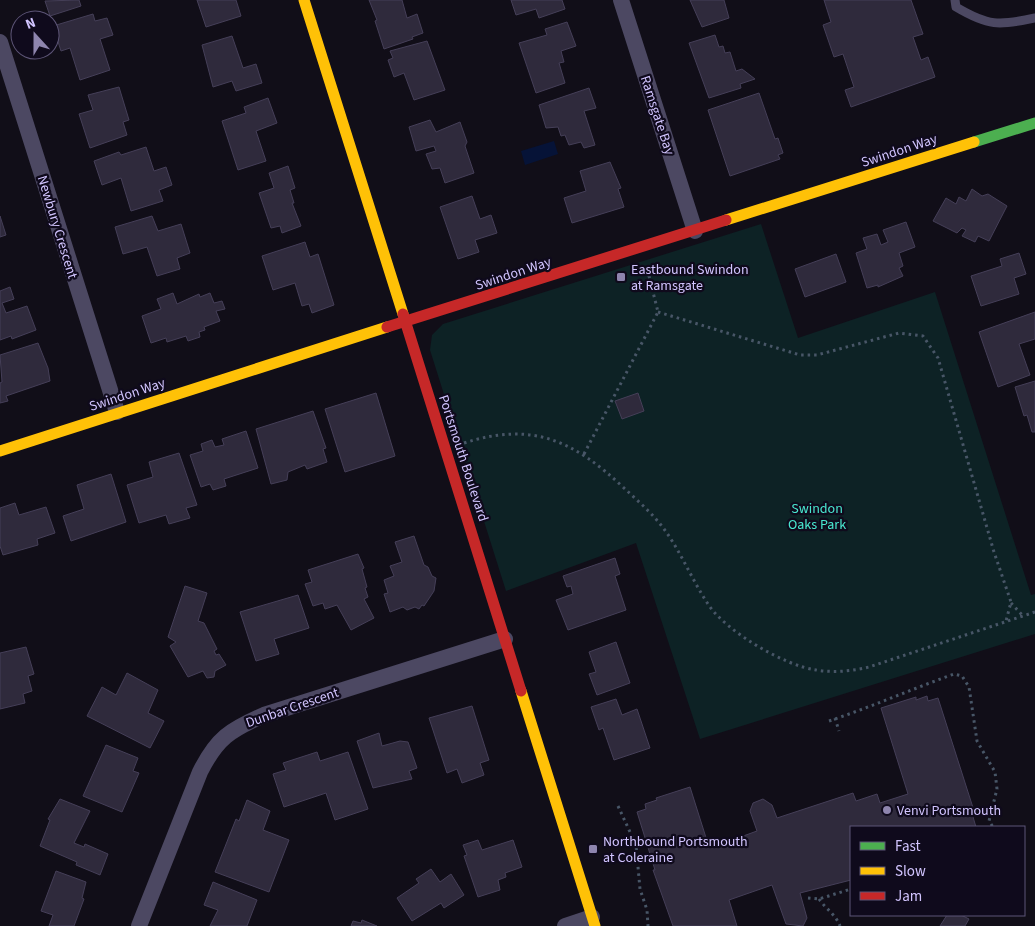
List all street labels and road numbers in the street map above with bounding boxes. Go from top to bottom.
street label: Ramsgate Bay [635,73,679,158]
street label: Swindon Way [859,129,940,173]
street label: Newbury Crescent [32,173,82,282]
street label: Swindon Way [473,252,554,296]
street label: Swindon Way [87,373,168,417]
street label: Portsmouth Boulevard [433,392,493,524]
street label: Dunbar Crescent [243,683,342,733]

